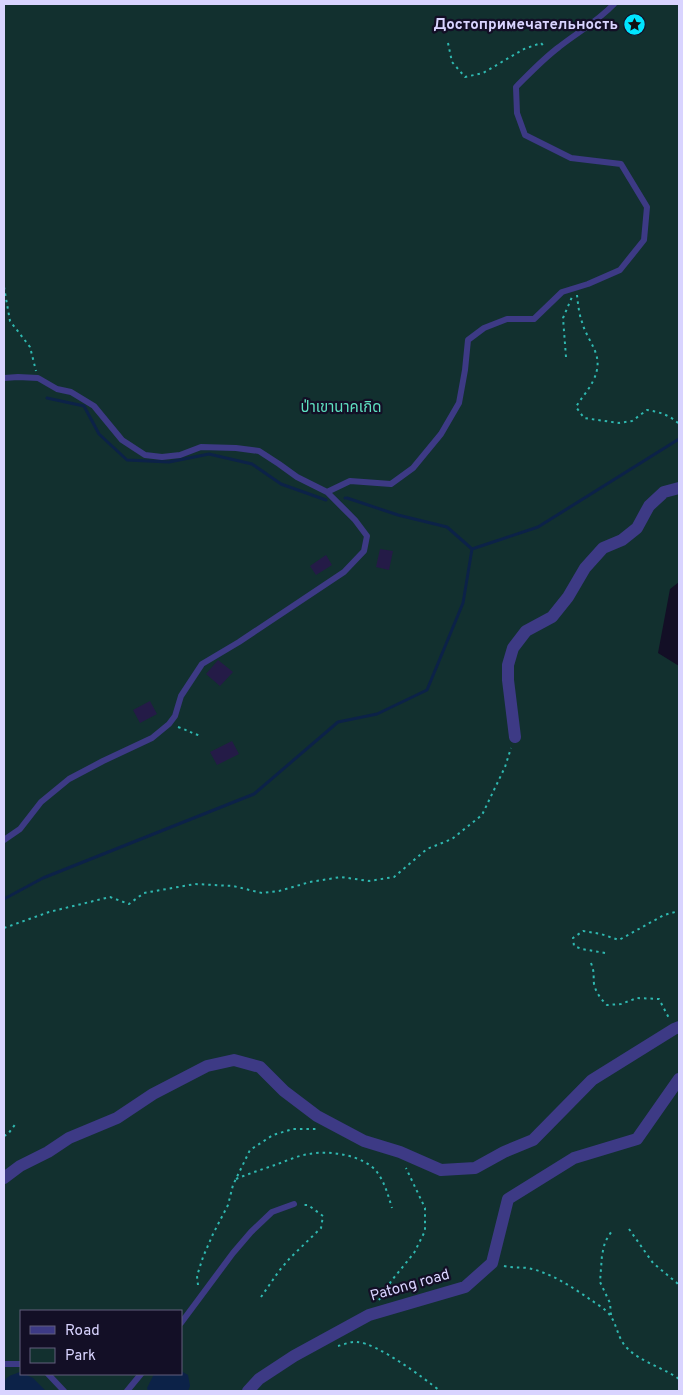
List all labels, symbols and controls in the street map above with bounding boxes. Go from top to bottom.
place icon: Достопримечательность [622,13,646,37]
place label: Достопримечательность [433,16,618,35]
park label: ป่าเขานาคเกิด [301,399,381,418]
street label: Patong road [368,1266,452,1306]
legend [20,1310,182,1375]
text: Road [65,1322,100,1341]
text: Park [65,1347,96,1366]

